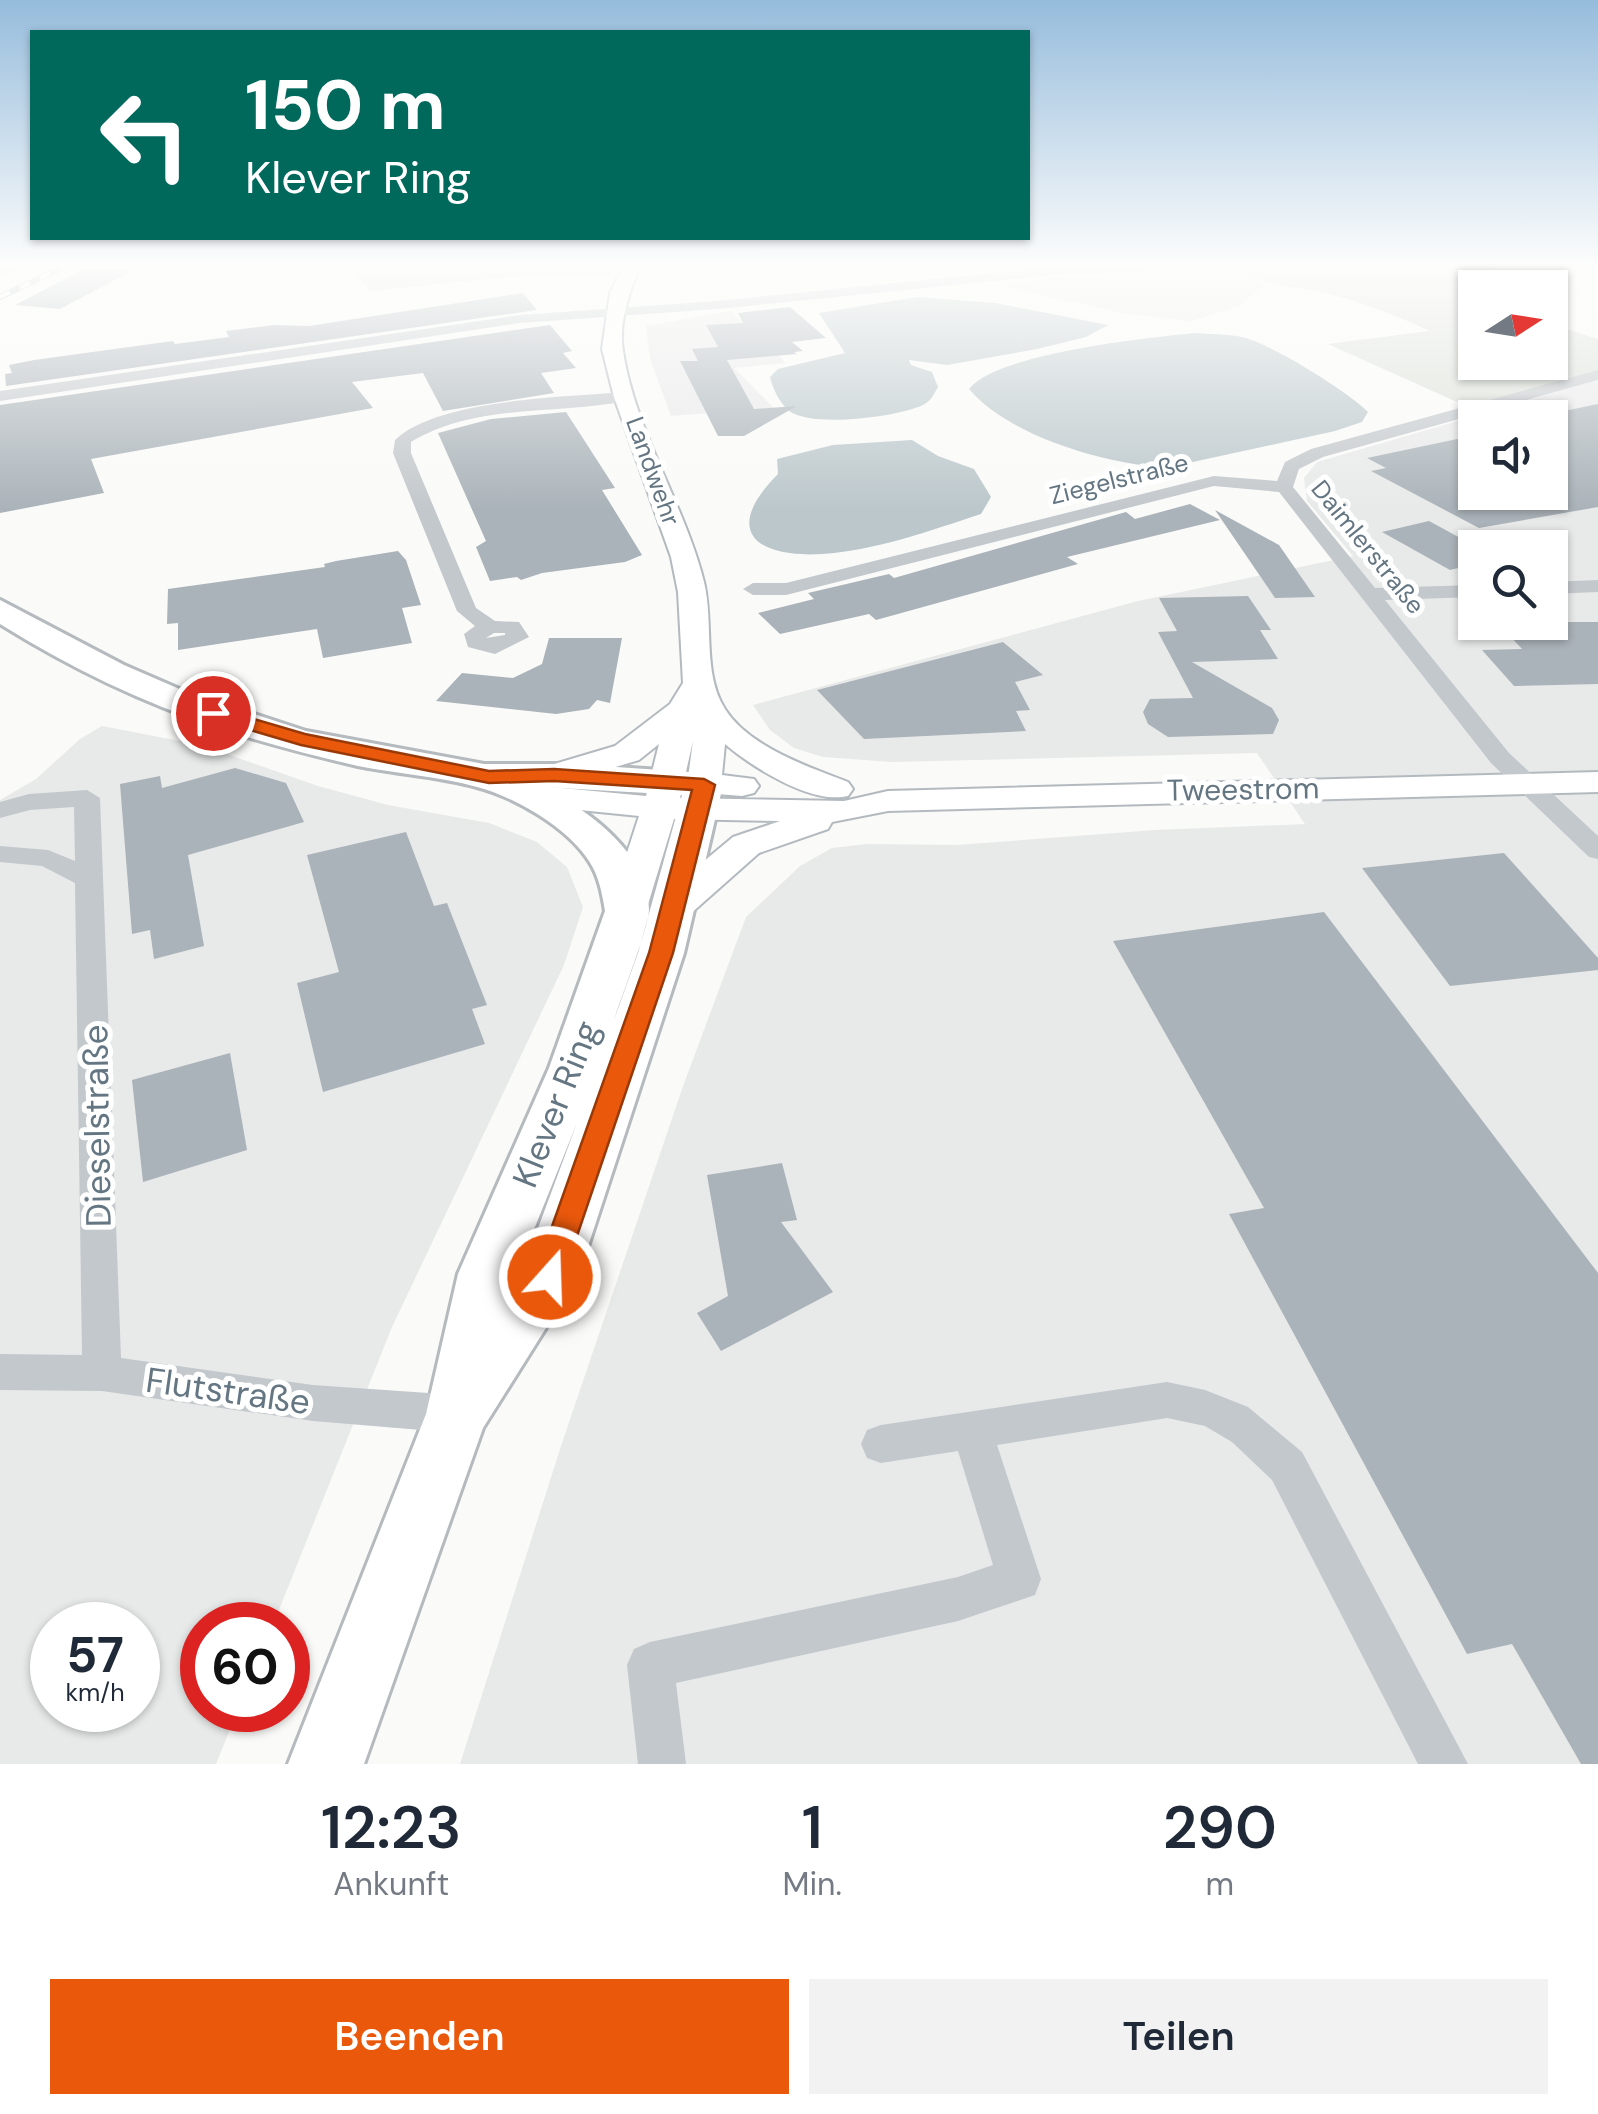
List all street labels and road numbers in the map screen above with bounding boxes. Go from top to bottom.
street label: Landwehr [618,412,688,530]
street label: Ziegelstraße [1046,446,1192,512]
street label: Daimlerstraße [1304,473,1432,621]
street label: Tweestrom [1166,768,1320,810]
street label: Klever Ring [502,1014,610,1194]
street label: Dieselstraße [72,1024,122,1228]
street label: Flutstraße [143,1357,313,1425]

